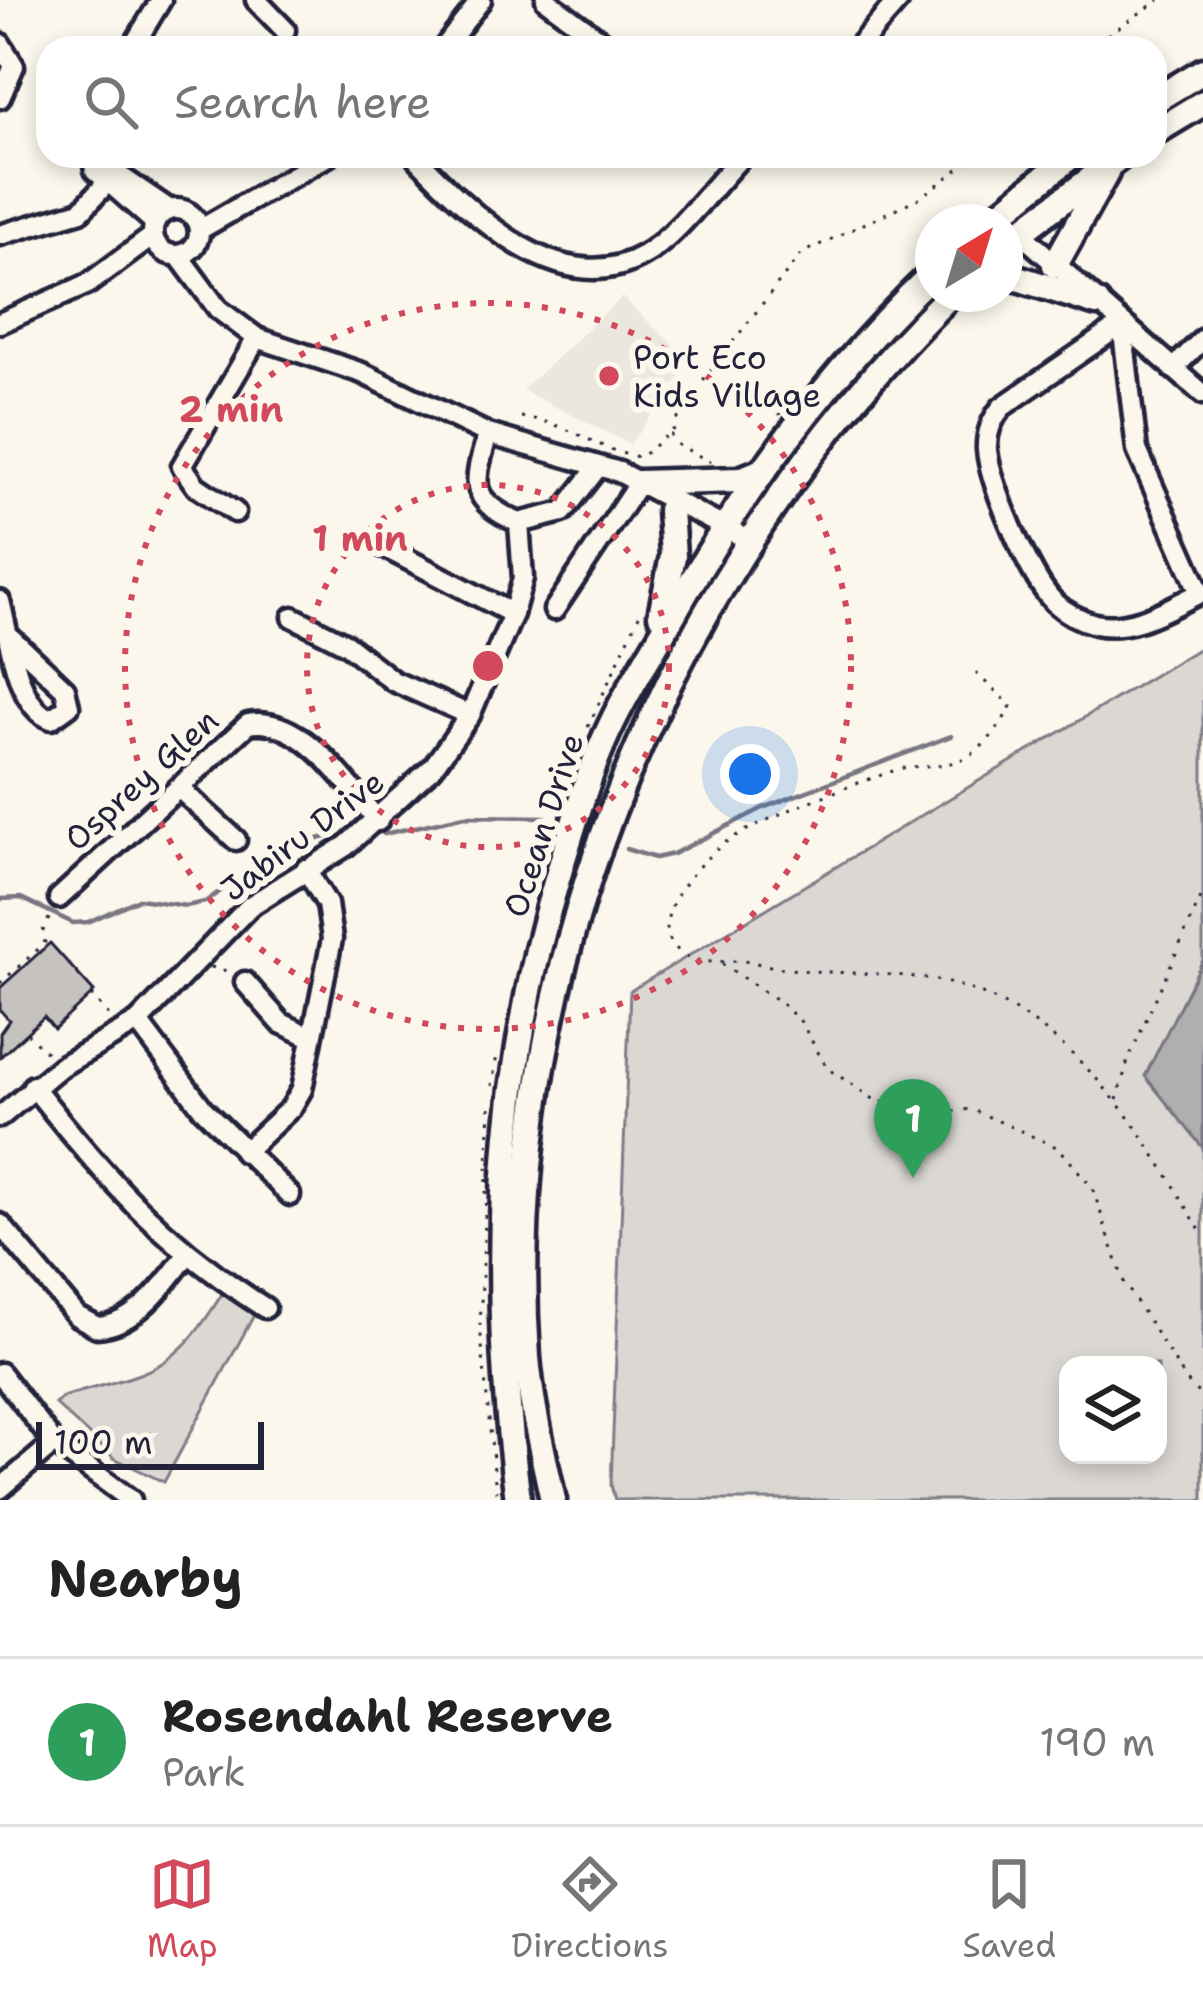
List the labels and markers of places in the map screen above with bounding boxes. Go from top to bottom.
place label: Port Eco Kids Village [633,335,821,418]
marker: Port Eco Kids Village [596,363,622,389]
centre of rings [467,645,509,687]
pin: 1 [874,1079,952,1178]

